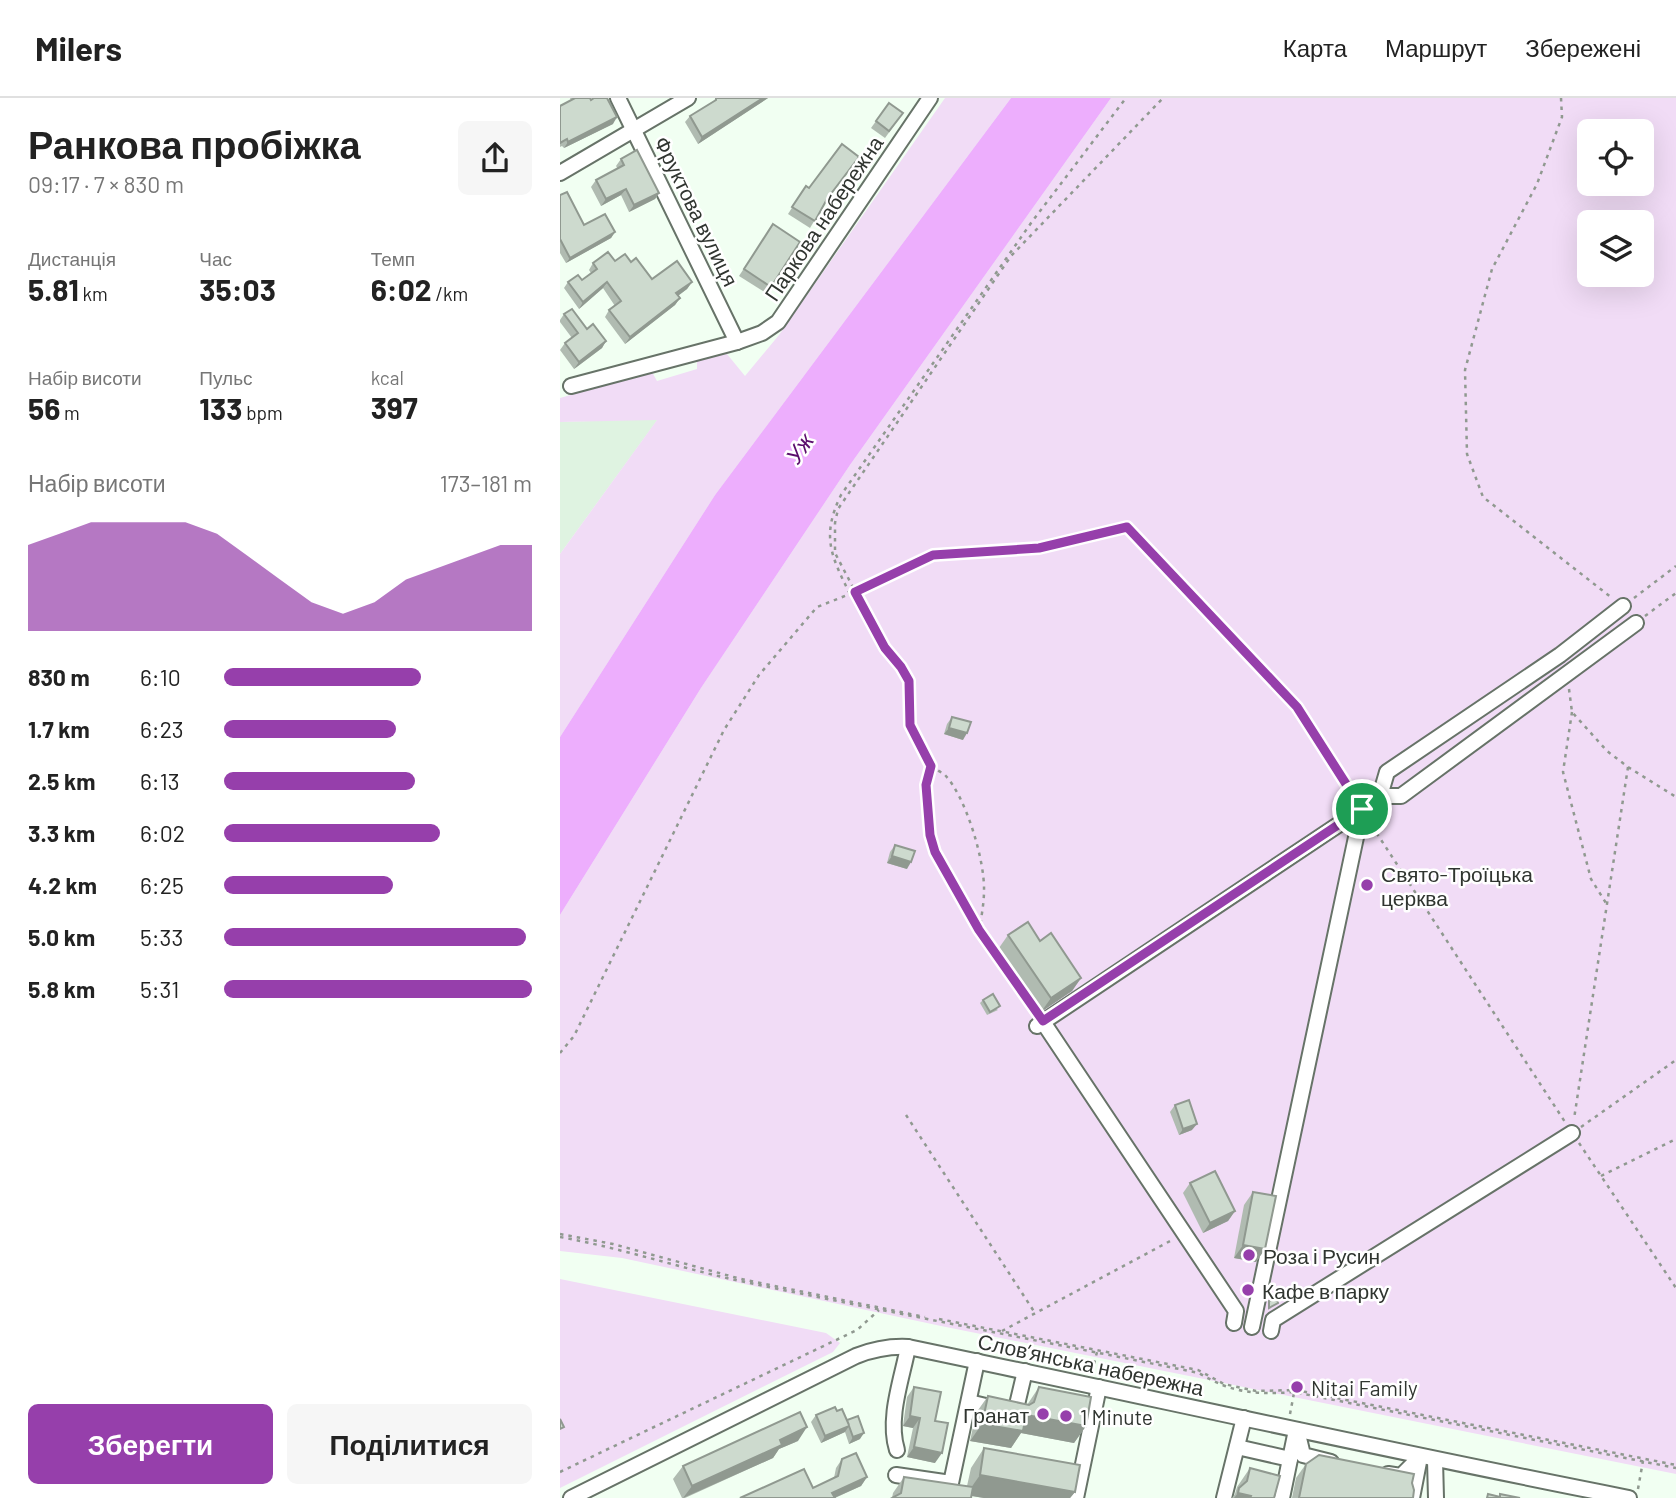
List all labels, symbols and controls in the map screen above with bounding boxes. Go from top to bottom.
text: Milers [35,28,122,68]
text: Карта [1283,33,1347,62]
text: Маршрут [1385,33,1487,62]
text: Збережені [1525,33,1641,62]
map controls [1577,119,1654,287]
button: locate [1577,119,1654,196]
text: Ранкова пробіжка [28,121,361,167]
button: share [458,121,532,195]
street label: Паркова набережна [759,131,888,305]
street label: Фруктова вулиця [650,132,744,290]
text: 09:17 · 7 × 830 m [28,170,184,198]
button: layers [1577,210,1654,287]
text: Дистанція [28,247,116,270]
text: Час [199,247,232,270]
text: Темп [371,247,415,270]
text: 5.81 [28,271,79,307]
text: 35:03 [199,271,276,307]
text: 6:02 [371,271,432,307]
text: km [79,282,108,305]
text: /km [432,282,468,305]
text: Набір висоти [28,366,142,389]
text: Пульс [199,366,253,389]
text: kcal [371,366,404,389]
text: 397 [371,389,418,425]
text: 56 [28,390,60,426]
text: 133 [199,390,242,426]
text: m [60,401,80,424]
text: bpm [242,401,283,424]
water label: Уж [778,427,820,469]
text: Набір висоти [28,469,166,497]
text: 173–181 m [440,469,532,497]
text: 830 m [28,663,90,691]
text: 6:10 [140,663,181,691]
text: 1.7 km [28,715,90,743]
text: 6:23 [140,715,184,743]
text: 2.5 km [28,767,96,795]
text: 6:13 [140,767,180,795]
pin [1332,779,1392,839]
icon: arrive [1343,790,1381,828]
text: 3.3 km [28,819,95,847]
text: 6:02 [140,819,185,847]
place label: Свято-Троїцька церква [1381,861,1533,910]
text: 4.2 km [28,871,97,899]
text: 6:25 [140,871,184,899]
marker: Свято-Троїцька церква [1359,877,1375,893]
text: 5.0 km [28,923,95,951]
text: 5:33 [140,923,183,951]
text: 5.8 km [28,975,95,1003]
text: 5:31 [140,975,179,1003]
place label: Роза і Русин [1263,1243,1380,1268]
marker: Роза і Русин [1241,1247,1257,1263]
place label: Кафе в парку [1262,1278,1390,1303]
marker: Кафе в парку [1240,1282,1256,1298]
street label: Словʼянська набережна [976,1328,1207,1400]
place label: Nitai Family [1311,1375,1418,1400]
marker: Nitai Family [1289,1379,1305,1395]
place label: Гранат [963,1402,1029,1427]
button: Зберегти [28,1404,273,1484]
button: Поділитися [287,1404,532,1484]
place label: 1 Minute [1080,1404,1153,1429]
marker: Гранат [1035,1406,1051,1422]
marker: 1 Minute [1058,1408,1074,1424]

